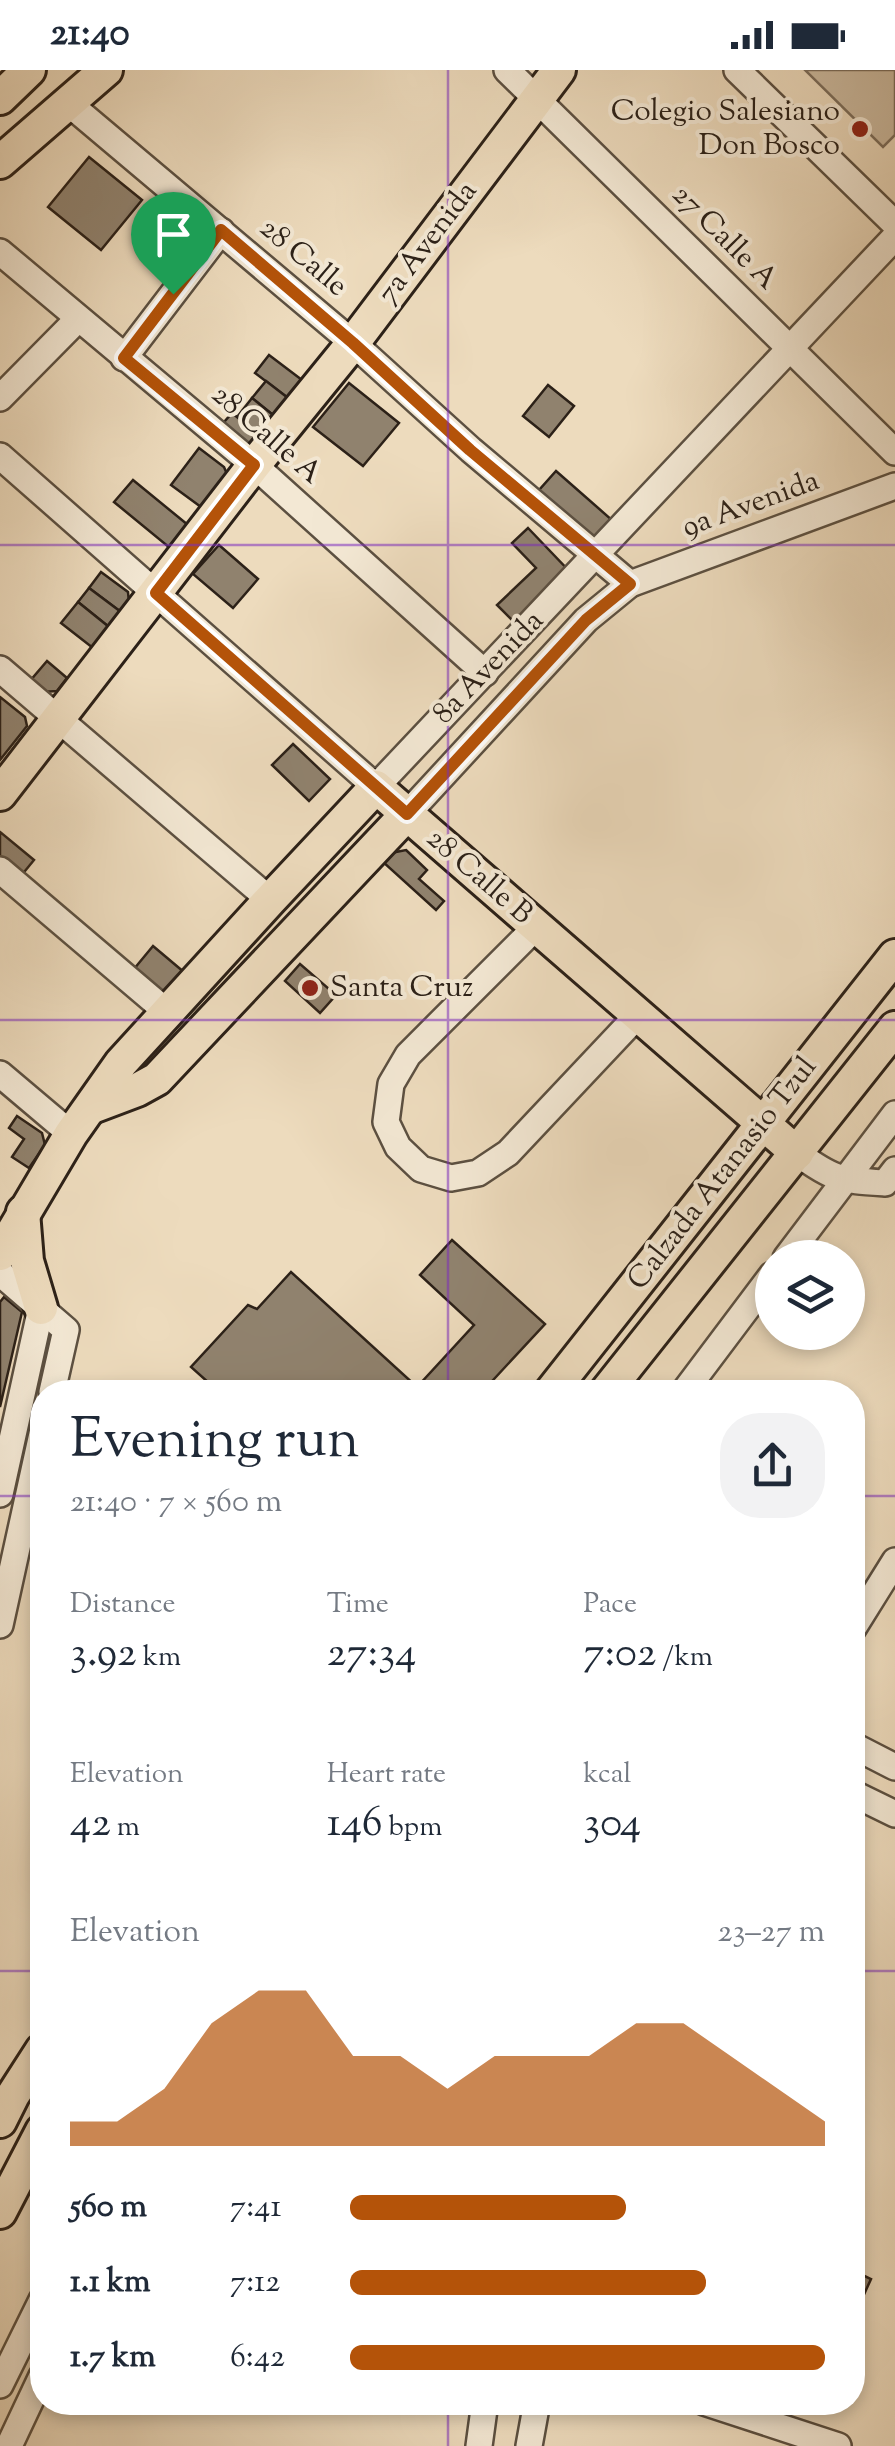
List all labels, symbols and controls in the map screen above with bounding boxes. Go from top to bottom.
text: 21:40 [50,8,130,62]
place label: Colegio Salesiano Don Bosco [611,91,840,168]
marker: Colegio Salesiano Don Bosco [849,118,871,140]
street label: 7a Avenida [368,173,489,313]
street label: 27 Calle A [661,175,787,301]
pin [131,192,216,295]
icon: arrive [146,207,201,262]
street label: 28 Calle [250,208,356,308]
street label: 28 Calle A [201,375,331,495]
street label: 9a Avenida [676,460,826,550]
street label: 8a Avenida [424,601,554,735]
street label: 28 Calle B [416,819,542,936]
place label: Santa Cruz [330,967,473,1010]
marker: Santa Cruz [299,977,321,999]
street label: Calzada Atanasio Tzul [618,1048,828,1300]
map controls [755,1240,865,1350]
button: layers [755,1240,865,1350]
text: Evening run [70,1403,359,1482]
button: share [720,1413,825,1518]
text: 21:40 · 7 × 560 m [70,1480,282,1526]
text: Distance [70,1585,176,1625]
text: Time [327,1585,389,1625]
text: Pace [583,1585,637,1625]
text: 3.92 [70,1625,137,1685]
text: 27:34 [327,1625,416,1685]
text: 7:02 [583,1625,656,1685]
text: km [137,1638,181,1678]
text: /km [656,1638,713,1678]
text: Elevation [70,1755,184,1795]
text: Heart rate [327,1755,446,1795]
text: kcal [583,1755,631,1795]
text: 42 [70,1795,111,1855]
text: 146 [327,1795,383,1855]
text: 304 [583,1795,641,1855]
text: m [111,1808,140,1848]
text: bpm [383,1808,442,1848]
text: Elevation [70,1910,200,1956]
text: 23–27 m [717,1910,825,1956]
text: 560 m [70,2185,147,2231]
text: 7:41 [230,2185,281,2231]
text: 1.1 km [70,2260,151,2306]
text: 7:12 [230,2260,280,2306]
text: 1.7 km [70,2335,156,2381]
text: 6:42 [230,2335,285,2381]

